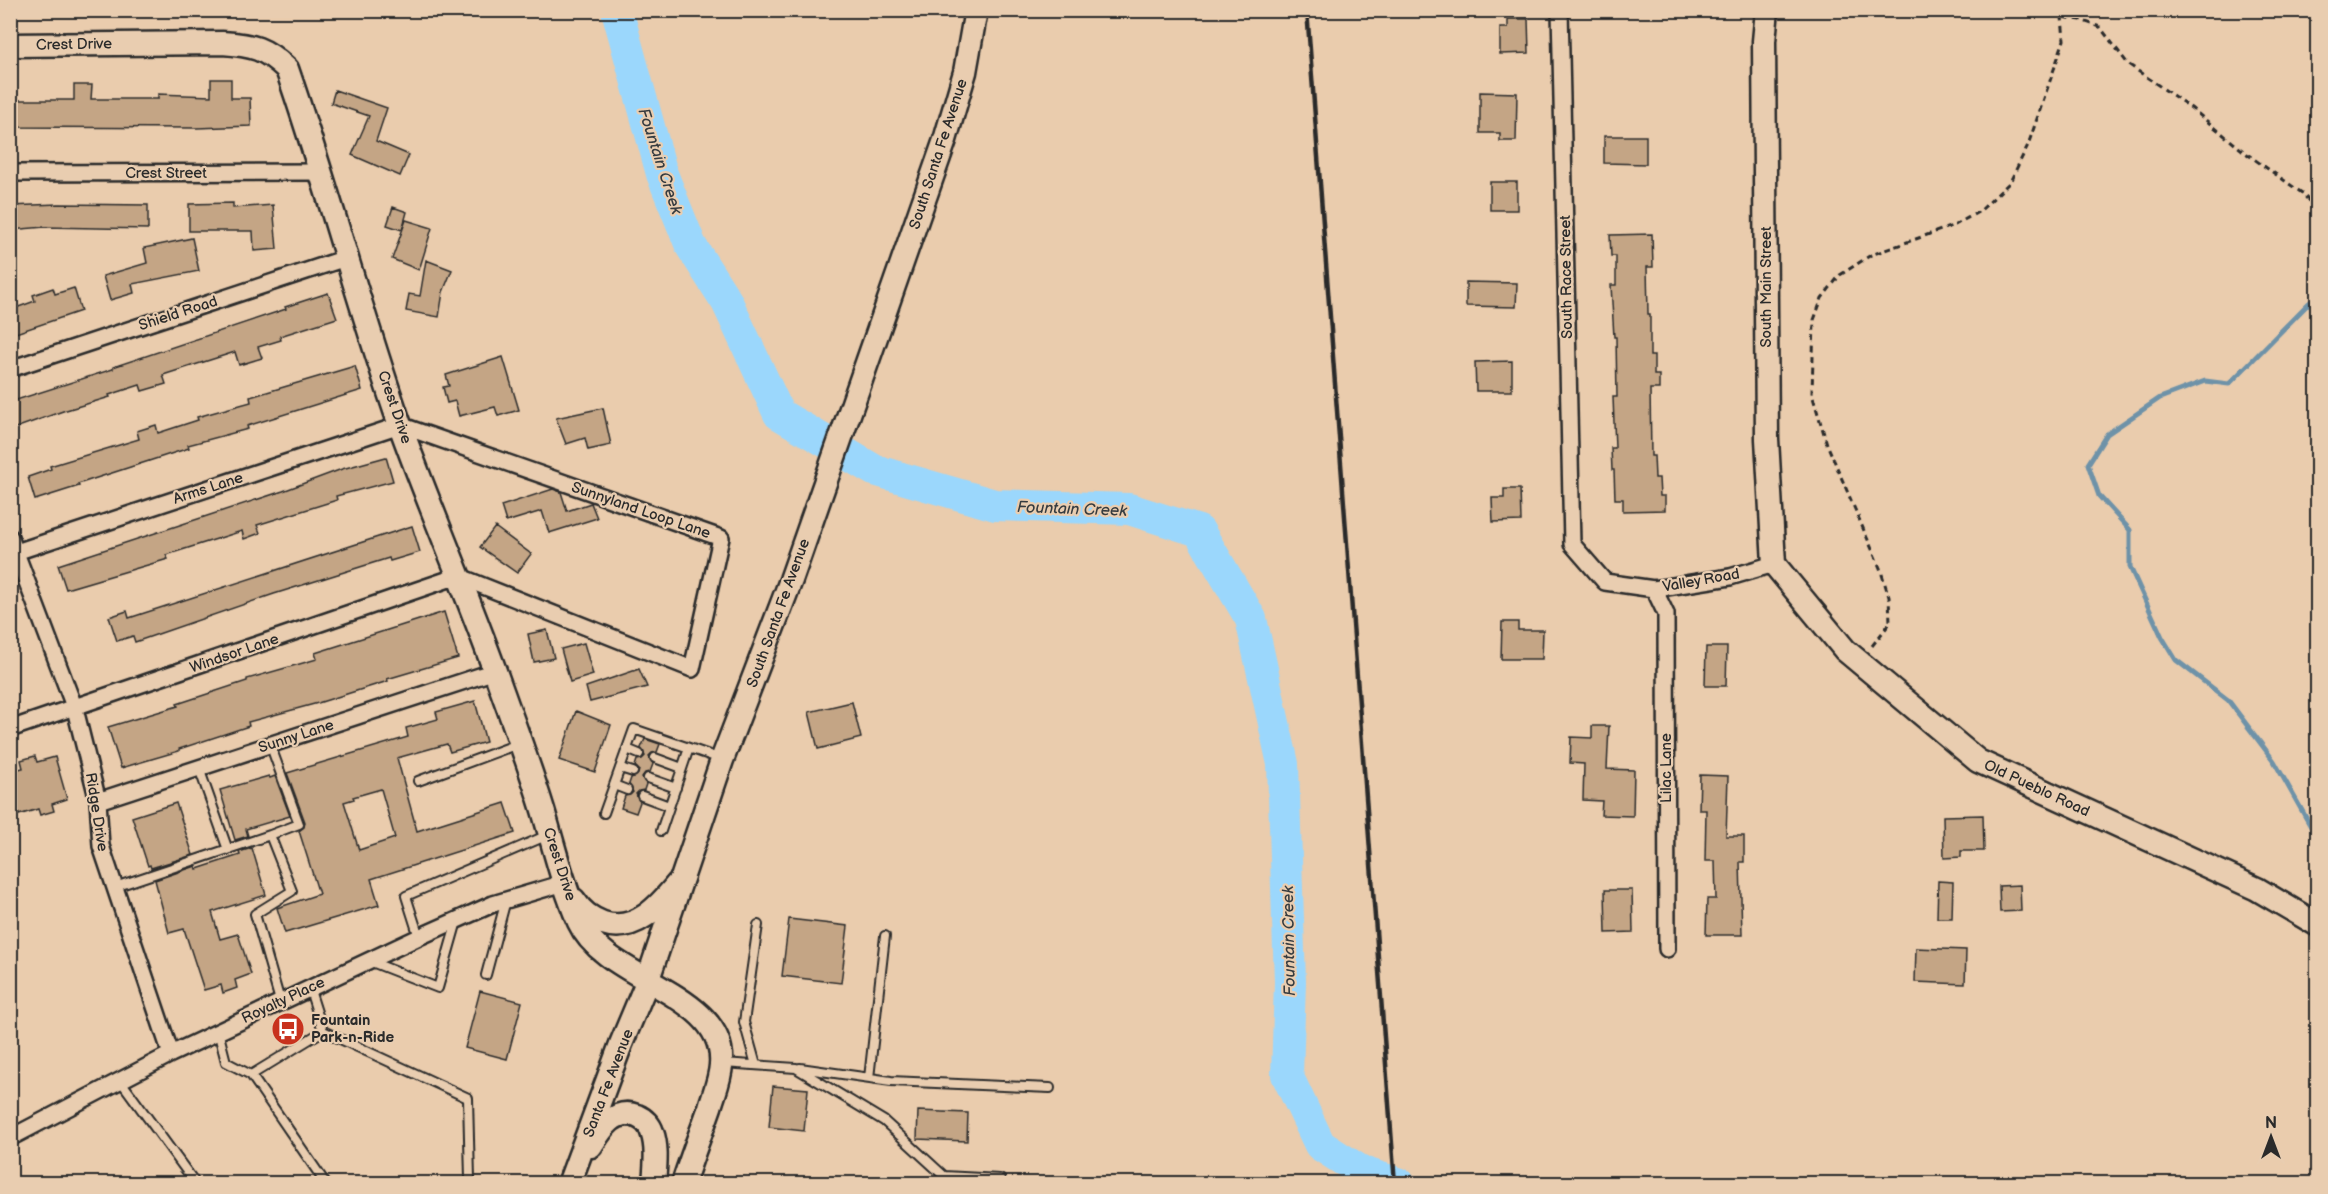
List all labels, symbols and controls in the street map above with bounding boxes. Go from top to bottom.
street label: Crest Drive [36,34,112,55]
street label: South Santa Fe Avenue [905,76,972,232]
water label: Fountain Creek [633,106,686,218]
street label: Crest Street [125,164,207,183]
street label: South Race Street [1556,215,1577,339]
street label: South Main Street [1757,226,1776,348]
street label: Shield Road [136,292,220,335]
street label: Crest Drive [373,368,416,446]
street label: Arms Lane [171,468,246,509]
street label: Sunnyland Loop Lane [569,478,713,543]
water label: Fountain Creek [1016,498,1129,521]
street label: South Santa Fe Avenue [743,536,814,690]
street label: Valley Road [1661,564,1741,597]
street label: Windsor Lane [187,629,281,678]
street label: Sunny Lane [256,715,336,758]
street label: Lilac Lane [1657,733,1676,803]
street label: Old Pueblo Road [1981,756,2093,821]
street label: Ridge Drive [81,771,112,853]
street label: Crest Drive [539,825,580,903]
water label: Fountain Creek [1279,884,1300,996]
street label: Royalty Place [239,973,328,1028]
bus stop icon: Fountain Park-n-Ride [270,1011,306,1047]
place label: Fountain Park-n-Ride [311,1011,395,1047]
street label: Santa Fe Avenue [579,1026,638,1140]
north arrow [2241,1107,2301,1167]
text: N [2265,1114,2277,1133]

